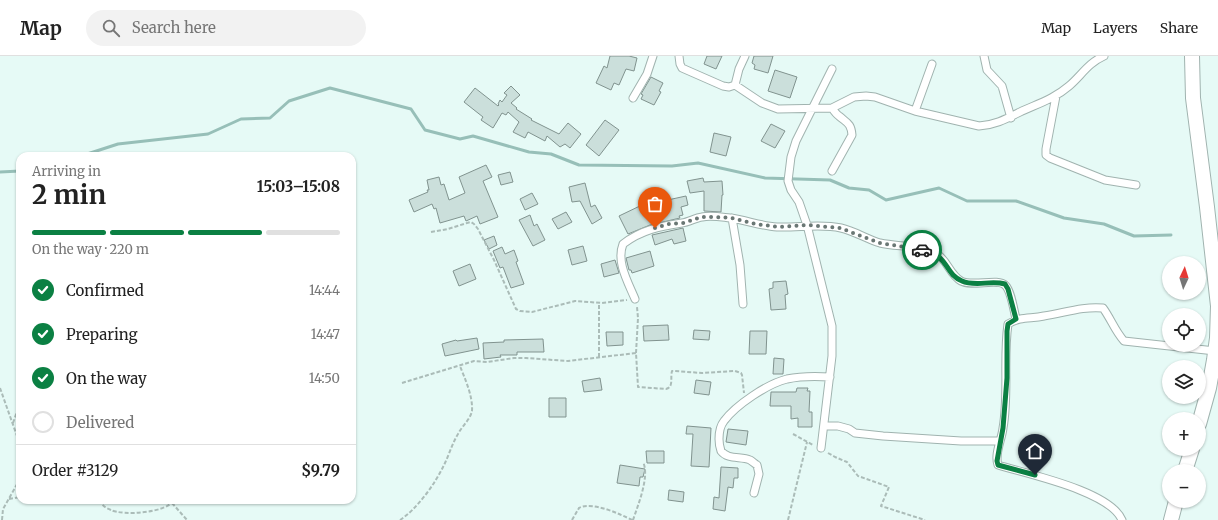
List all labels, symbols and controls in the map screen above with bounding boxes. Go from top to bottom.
search box [86,10,366,46]
text: Map [20,16,62,40]
icon: search [100,17,122,39]
text: Search here [132,18,216,37]
text: Map [1041,19,1071,37]
text: Layers [1093,19,1138,37]
text: Share [1160,19,1198,37]
text: Arriving in [32,163,101,180]
text: 15:03–15:08 [257,177,340,196]
text: 2 min [32,178,106,211]
pin [638,187,672,228]
icon: bag [644,193,666,215]
courier [902,230,942,270]
icon: car [911,239,933,261]
text: On the way · 220 m [32,241,149,258]
north arrow [1162,256,1206,300]
map controls [1162,256,1206,508]
icon: check [32,279,54,301]
text: Confirmed [66,281,144,300]
text: 14:44 [309,282,340,299]
button: locate [1162,308,1206,352]
icon: check [32,323,54,345]
text: Preparing [66,325,138,344]
text: 14:47 [311,326,340,343]
button: layers [1162,360,1206,404]
icon: check [32,367,54,389]
text: On the way [66,369,147,388]
text: 14:50 [309,370,340,387]
button: + [1162,412,1206,456]
text: Delivered [66,413,134,432]
pin [1018,434,1052,475]
icon: home [1024,440,1046,462]
text: Order #3129 [32,461,118,480]
text: $9.79 [301,461,340,480]
button: − [1162,464,1206,508]

